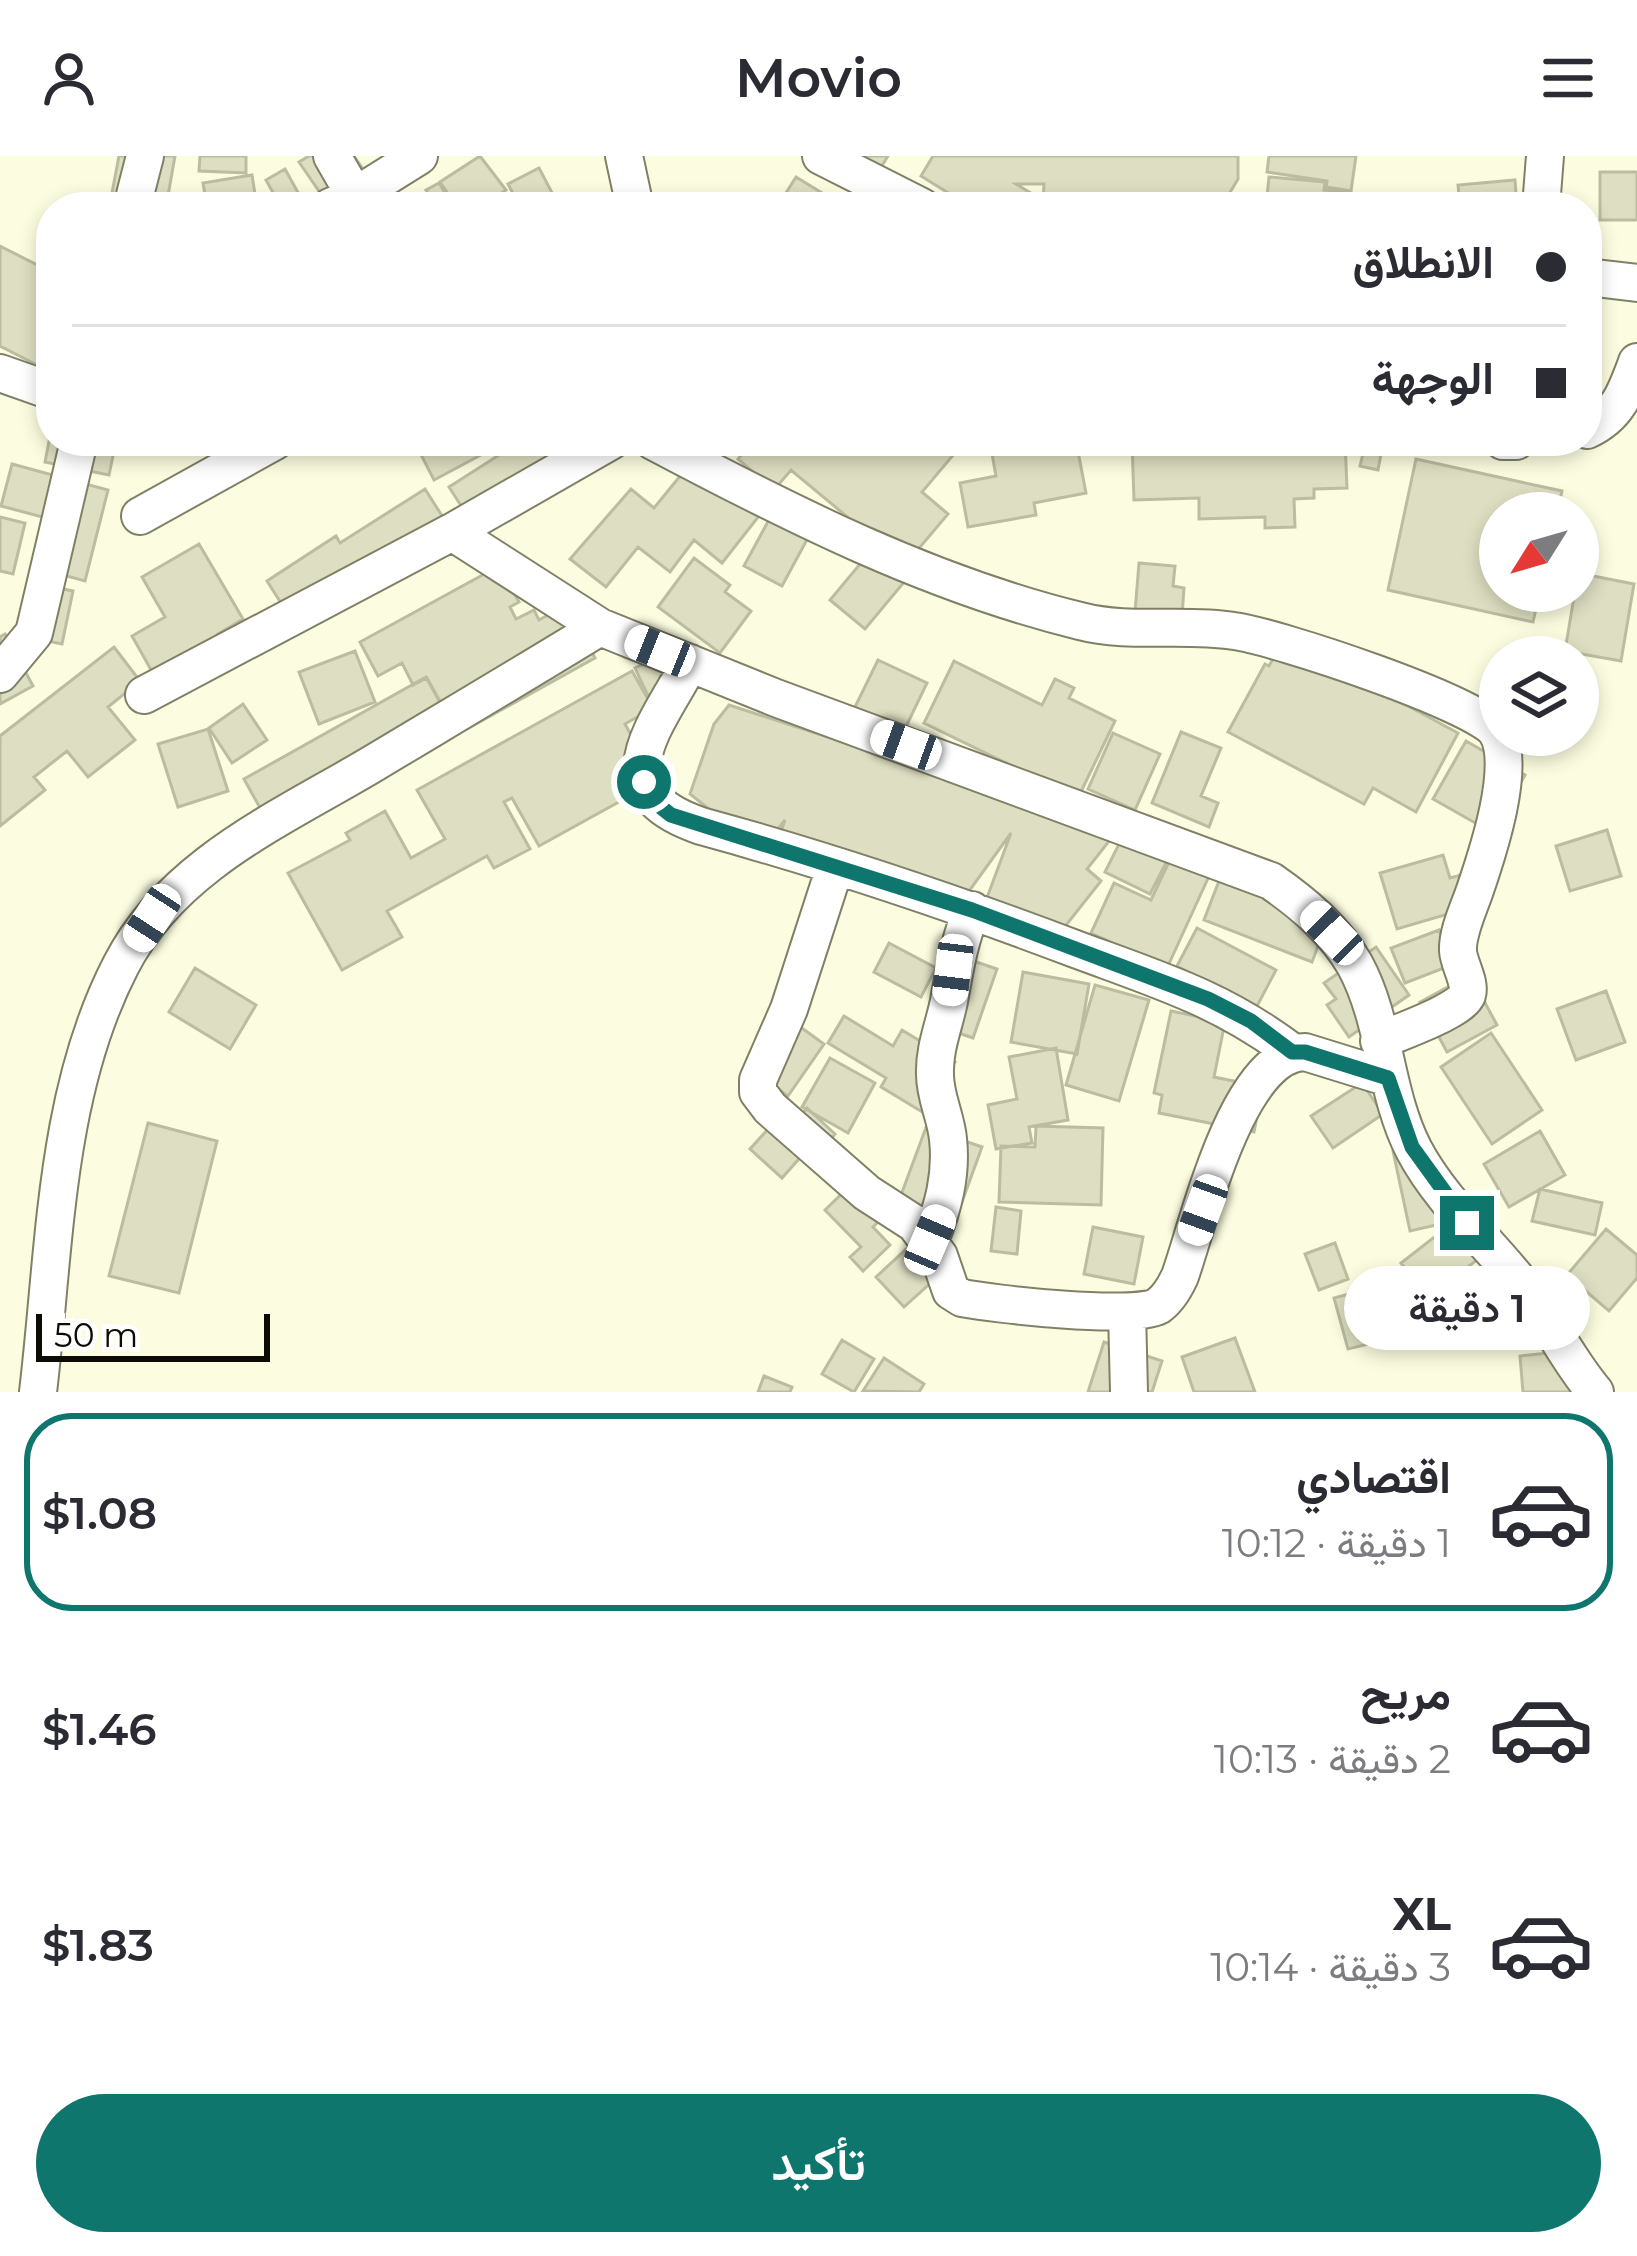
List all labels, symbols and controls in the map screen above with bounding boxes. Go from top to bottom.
icon: person [36,45,102,111]
text: Movio [735,45,902,111]
icon: menu [1535,45,1601,111]
text: الانطلاق [1353,234,1494,289]
text: الوجهة [1372,350,1494,405]
north arrow [1479,492,1599,612]
map controls [1479,492,1599,756]
car [620,621,700,681]
button: layers [1479,636,1599,756]
car [866,716,946,774]
route start [617,755,671,809]
car [117,878,187,958]
car [1294,895,1370,971]
car [931,932,975,1008]
car [1174,1170,1232,1250]
route end [1440,1196,1494,1250]
car [899,1200,961,1280]
callout: 1 دقيقة [1344,1265,1590,1349]
text: 1 دقيقة [1408,1284,1526,1332]
scale bar [36,1308,270,1361]
text: 50 m [54,1315,138,1355]
text: اقتصادي [1296,1449,1451,1504]
icon: car [1487,1458,1595,1566]
text: $1.08 [42,1485,157,1540]
text: 1 دقيقة · 10:12 [1222,1519,1451,1567]
text: مريح [1360,1665,1451,1720]
icon: car [1487,1674,1595,1782]
text: $1.46 [42,1701,157,1756]
text: 2 دقيقة · 10:13 [1214,1735,1451,1783]
text: XL [1393,1886,1451,1941]
icon: car [1487,1890,1595,1998]
text: $1.83 [42,1917,154,1972]
text: 3 دقيقة · 10:14 [1210,1943,1451,1991]
button: تأكيد [36,2094,1601,2232]

